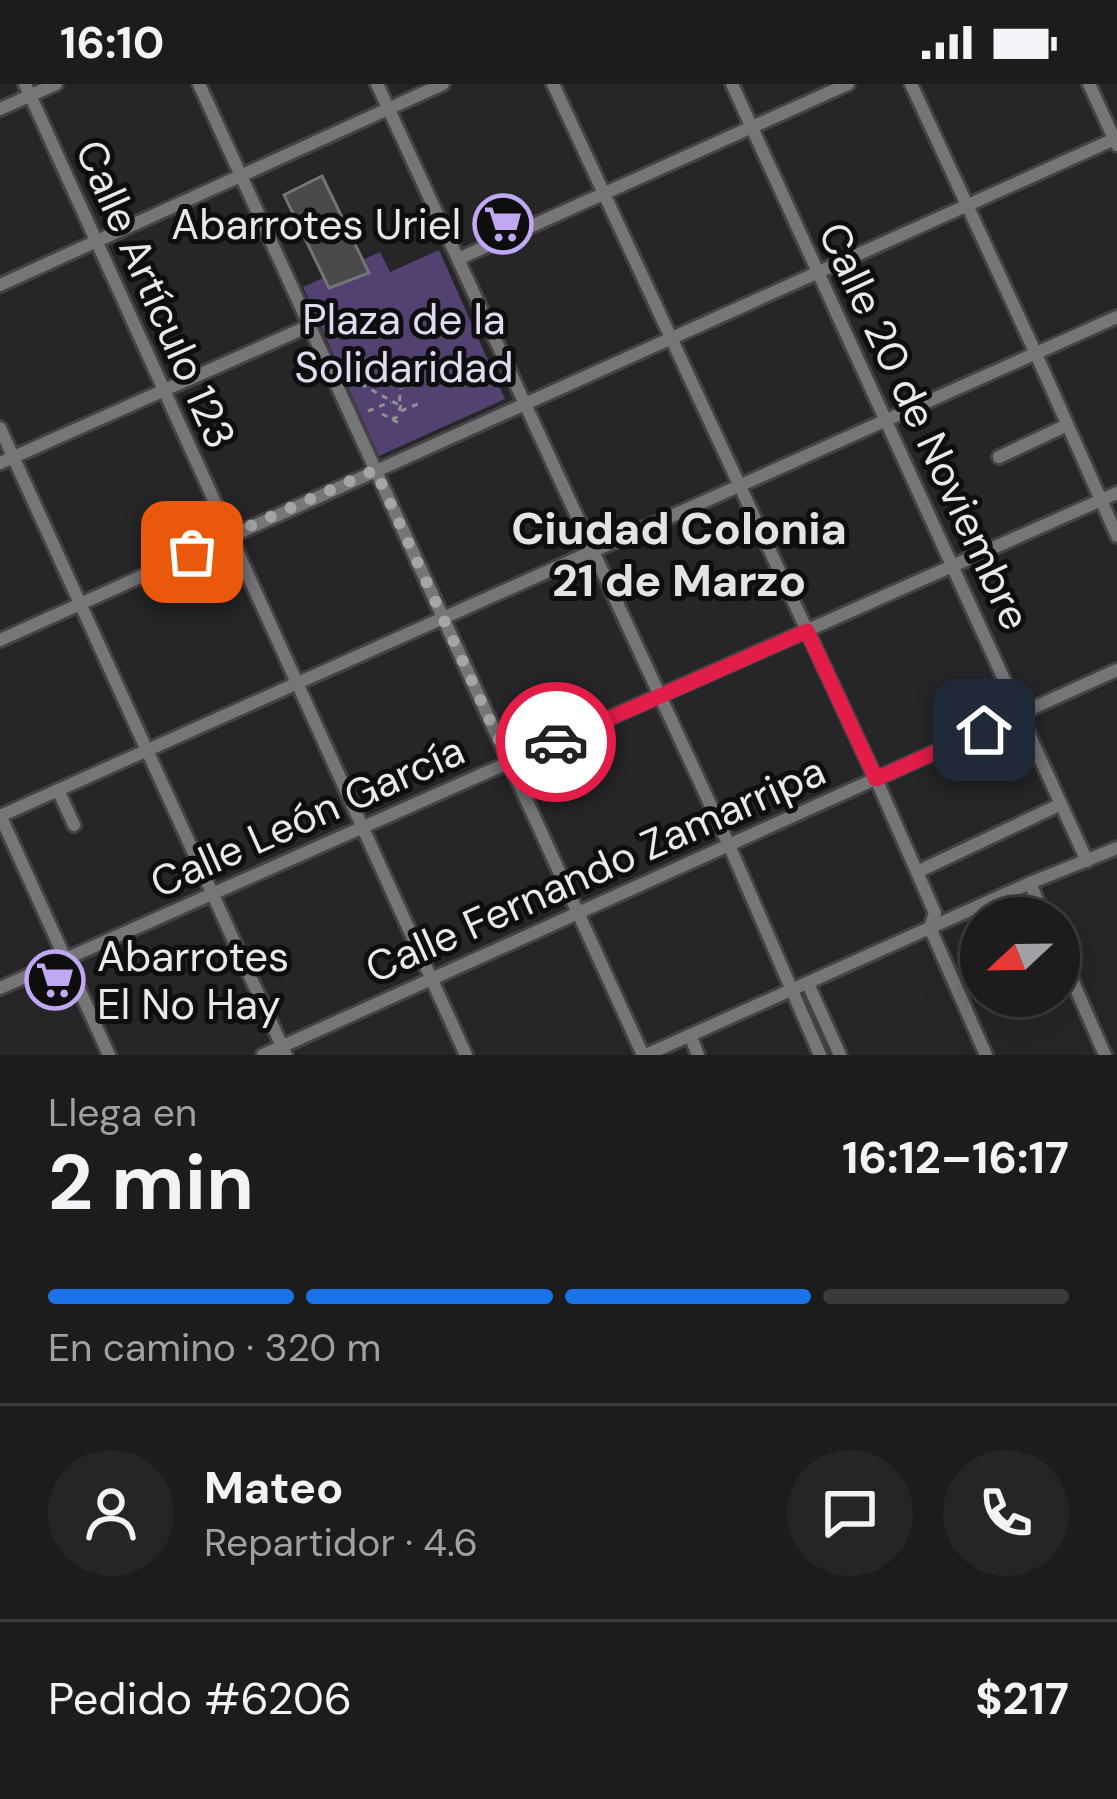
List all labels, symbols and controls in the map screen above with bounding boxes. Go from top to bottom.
text: 16:10 [60,13,164,72]
street label: Calle Artículo 123 [63,132,248,457]
supermarket icon: Abarrotes Uriel [472,193,534,255]
place label: Abarrotes Uriel [171,197,461,252]
street label: Calle 20 de Noviembre [806,214,1043,639]
park label: Plaza de la Solidaridad [294,292,514,395]
district label: Ciudad Colonia 21 de Marzo [511,499,847,610]
pin [141,501,243,603]
icon: bag [159,519,225,585]
pin [933,679,1035,781]
courier [496,682,616,802]
icon: home [951,697,1017,763]
icon: car [523,709,589,775]
street label: Calle León García [142,723,473,910]
street label: Calle Fernando Zamarripa [357,743,834,996]
north arrow [960,897,1080,1017]
map controls [960,897,1080,1017]
place label: Abarrotes El No Hay [97,929,289,1032]
supermarket icon: Abarrotes El No Hay [24,949,86,1011]
text: Llega en [48,1087,197,1138]
text: 16:12–16:17 [842,1128,1069,1187]
text: 2 min [48,1132,254,1233]
text: En camino · 320 m [48,1322,381,1373]
button: person [48,1450,174,1576]
button: chat [787,1450,913,1576]
button: phone [943,1450,1069,1576]
text: Mateo [204,1458,343,1517]
text: Repartidor · 4.6 [204,1517,478,1568]
text: Pedido #6206 [48,1669,352,1728]
text: $217 [975,1669,1069,1728]

